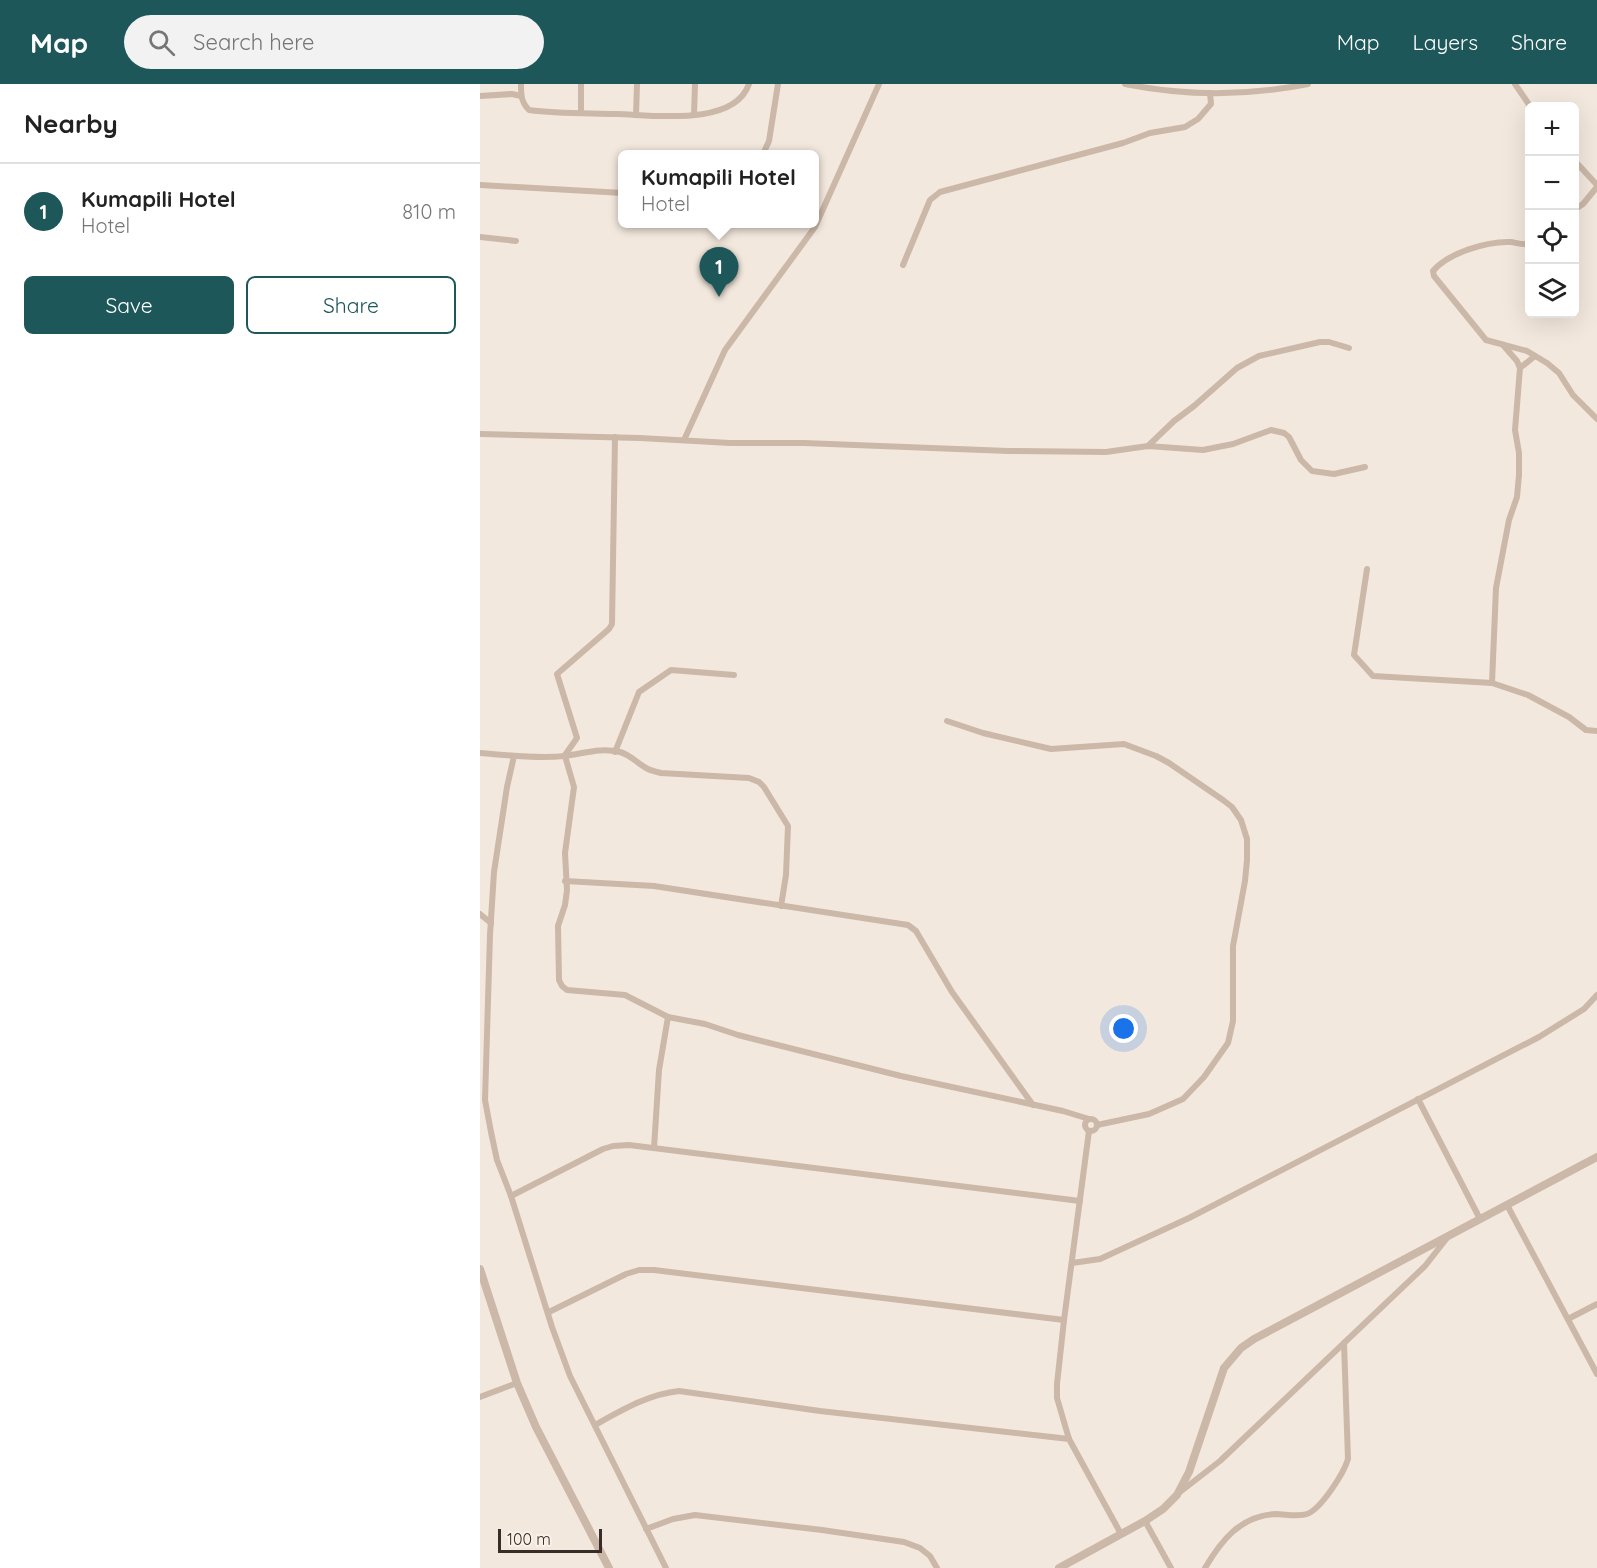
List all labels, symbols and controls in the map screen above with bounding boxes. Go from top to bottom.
search box [124,15,544,69]
text: Map [30,25,88,60]
icon: search [145,26,178,59]
text: Search here [193,28,315,56]
text: Map [1337,29,1380,55]
text: Layers [1413,29,1478,55]
text: Share [1511,29,1567,55]
map controls [1525,102,1579,318]
button: + [1525,102,1579,156]
text: Nearby [24,107,118,140]
popup [618,150,819,228]
button: − [1525,156,1579,210]
text: Kumapili Hotel [641,163,796,191]
text: Kumapili Hotel [81,185,236,213]
text: Hotel [641,191,690,216]
text: 1 [40,199,47,224]
text: 810 m [402,199,456,224]
button: locate [1525,210,1579,264]
text: Hotel [81,213,130,238]
pin: 1 [700,248,738,297]
button: layers [1525,264,1579,318]
button: Save [24,276,234,334]
button: Share [246,276,456,334]
your location [1109,1014,1138,1043]
scale bar [498,1526,602,1554]
text: 100 m [507,1529,551,1549]

